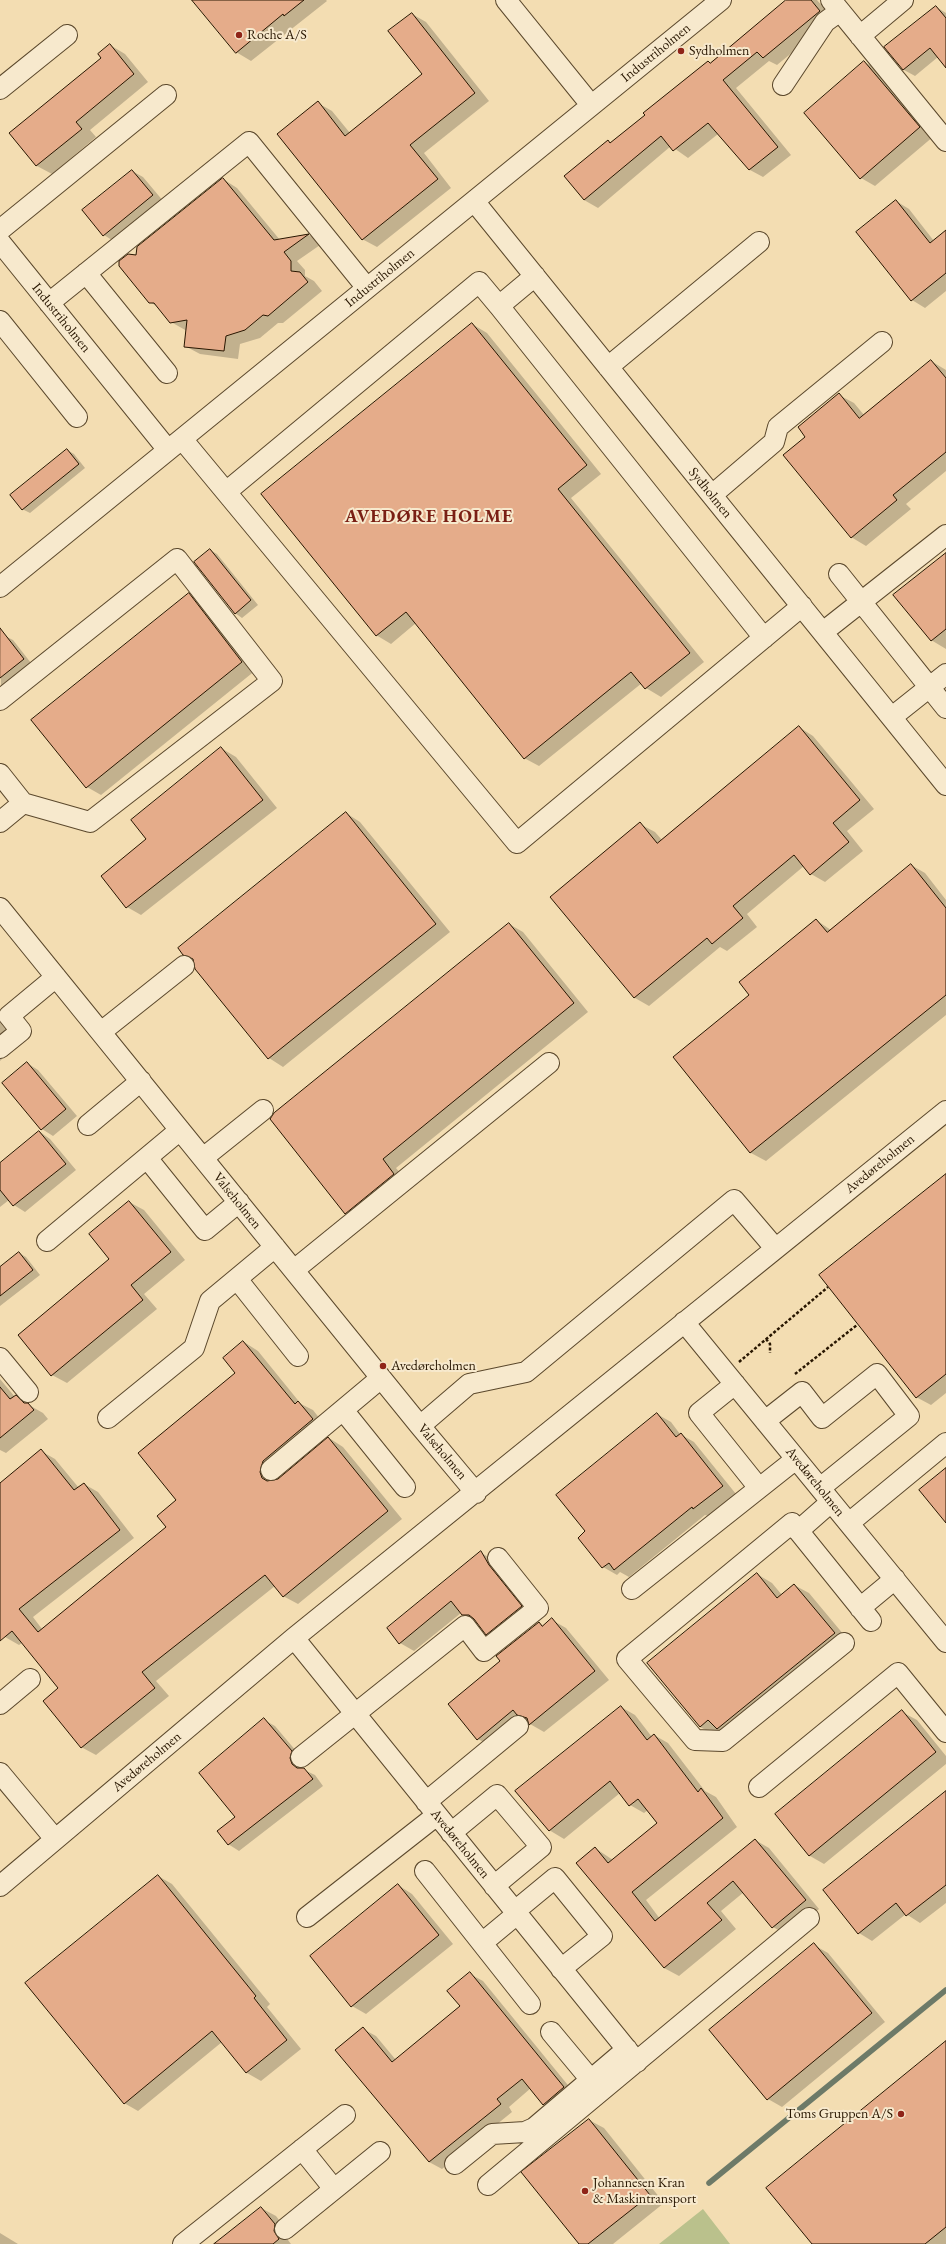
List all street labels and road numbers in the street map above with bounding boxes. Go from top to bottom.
street label: Industriholmen [618,20,694,86]
street label: Industriholmen [342,245,418,311]
street label: Industriholmen [28,280,94,356]
street label: Sydholmen [684,464,736,522]
street label: Avedøreholmen [842,1131,918,1197]
street label: Valseholmen [209,1169,265,1233]
street label: Valseholmen [414,1421,470,1483]
street label: Avedøreholmen [782,1444,848,1520]
street label: Avedøreholmen [109,1728,185,1796]
street label: Avedøreholmen [427,1806,493,1882]

